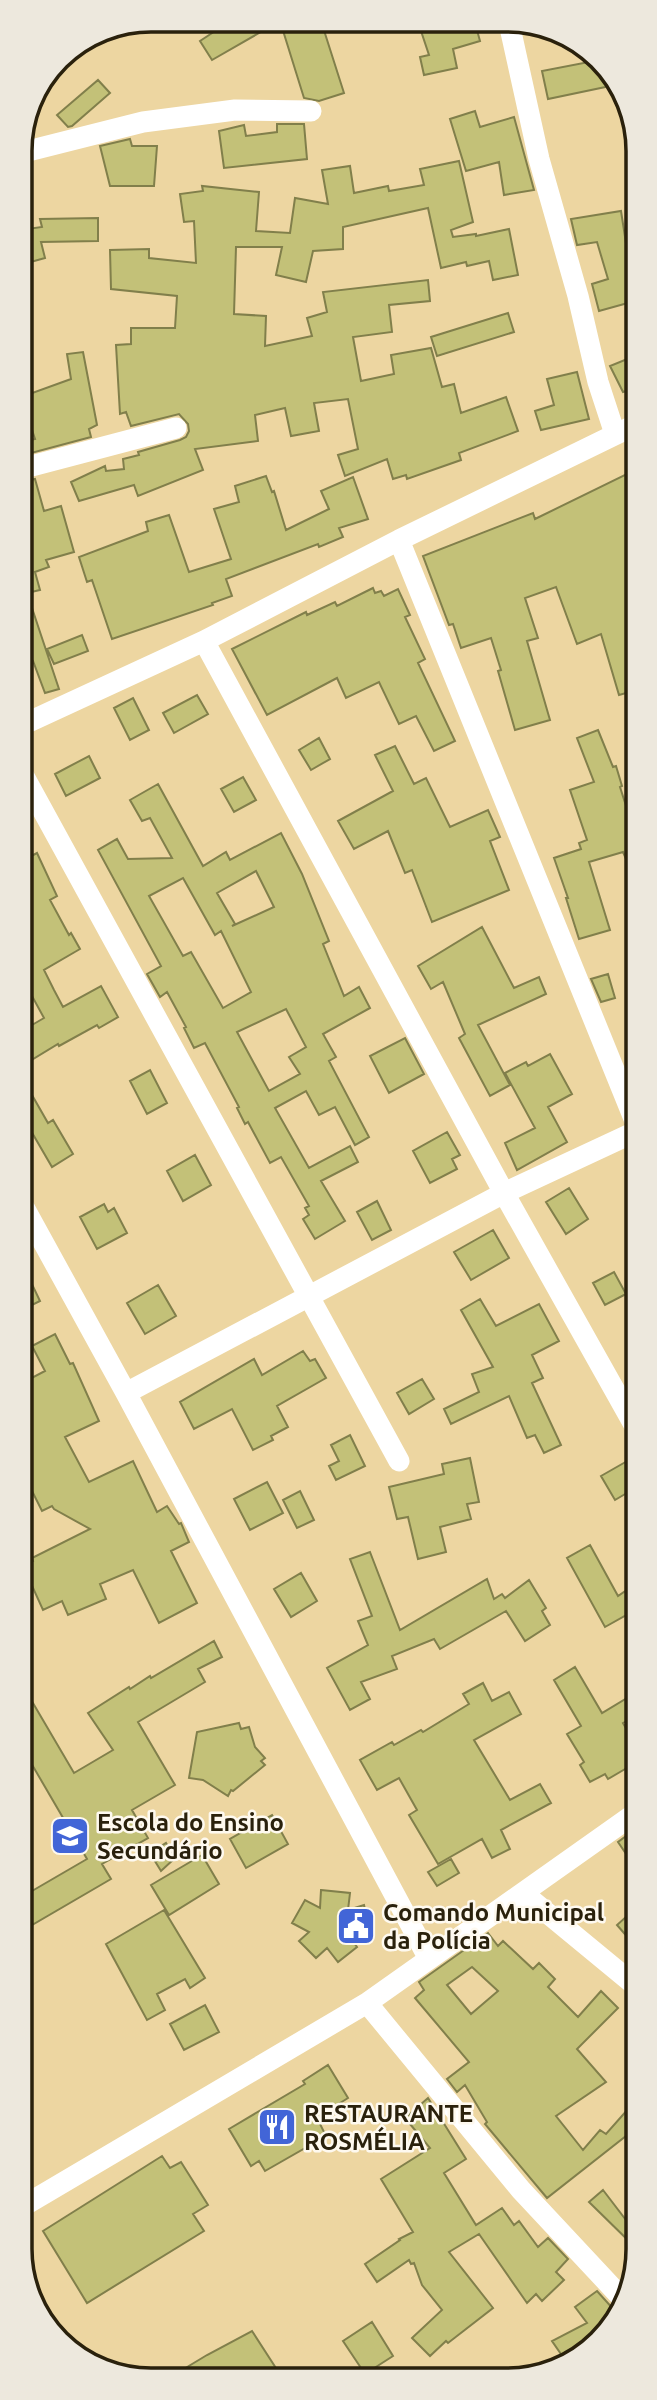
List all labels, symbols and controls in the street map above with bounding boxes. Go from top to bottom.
place label: Escola do Ensino Secundário [97,1809,284,1864]
school or university icon: Escola do Ensino Secundário [49,1815,91,1857]
place label: Comando Municipal da Polícia [383,1899,604,1954]
public building icon: Comando Municipal da Polícia [335,1905,377,1947]
place label: RESTAURANTE ROSMÉLIA [304,2100,473,2155]
restaurant icon: RESTAURANTE ROSMÉLIA [256,2106,298,2148]

